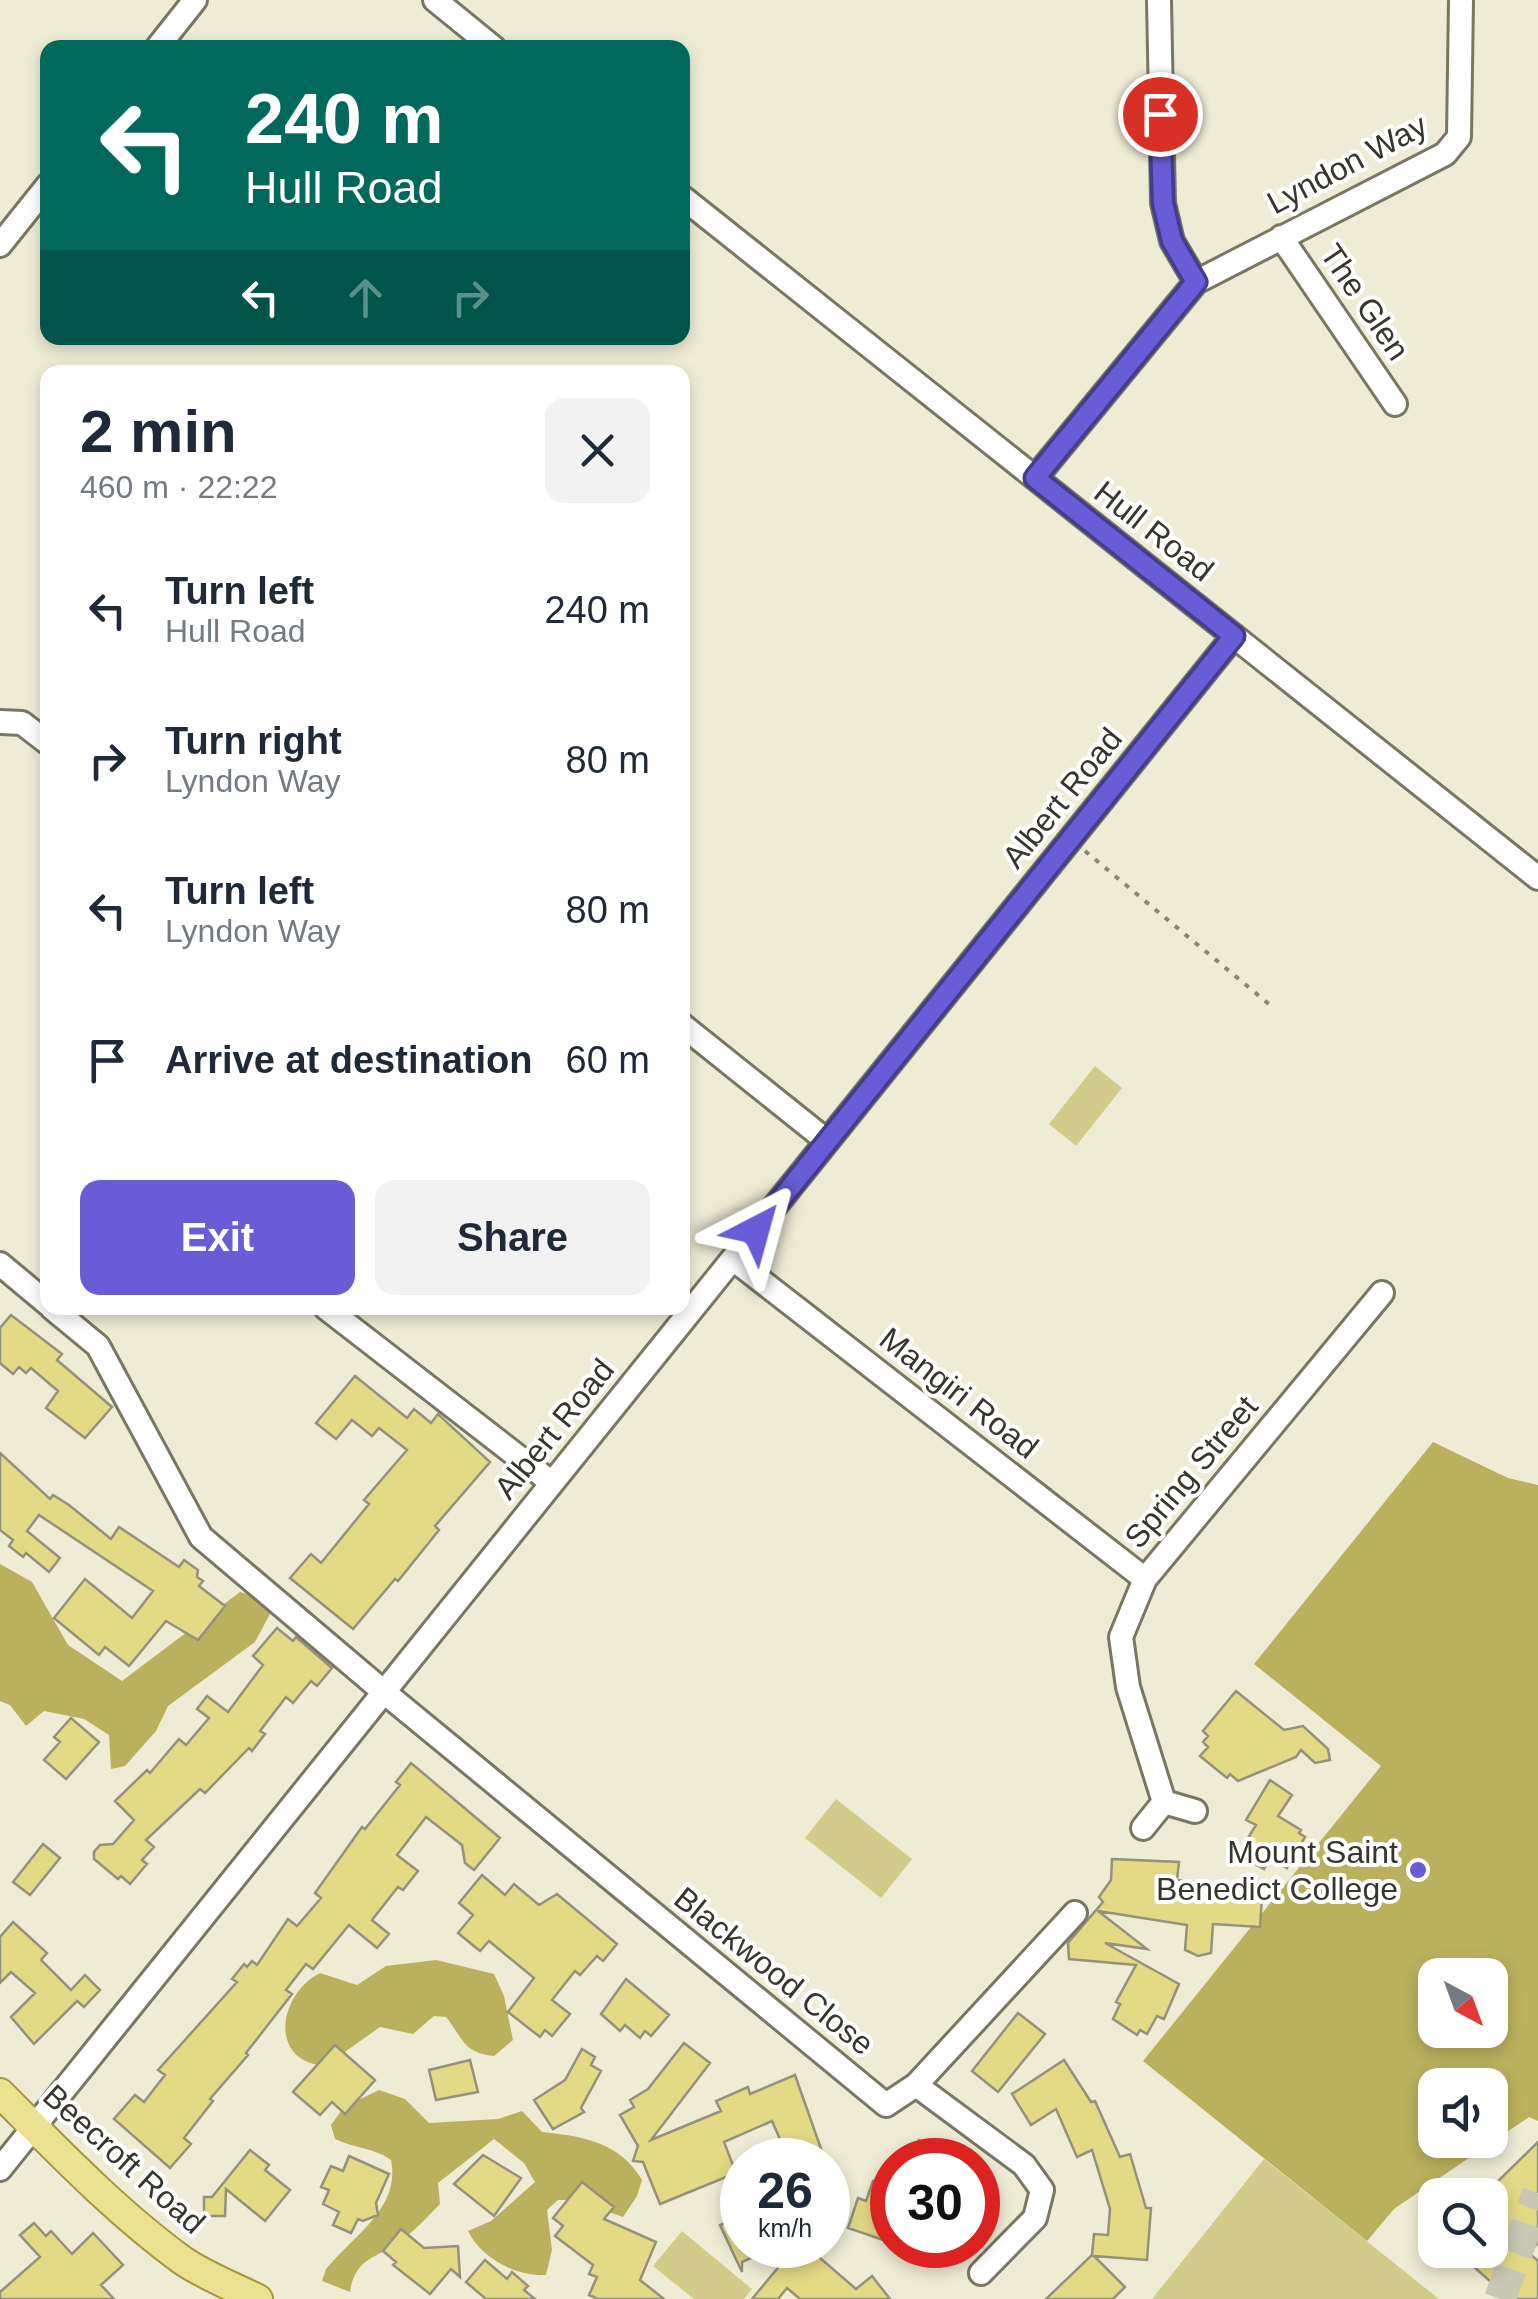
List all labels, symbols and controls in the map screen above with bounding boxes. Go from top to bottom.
pin [1118,72,1203,157]
icon: left [80,80,210,210]
text: 240 m [245,80,443,158]
icon: arrive [1133,87,1188,142]
street label: Lyndon Way [1261,107,1433,221]
text: Hull Road [245,162,443,213]
street label: The Glen [1313,237,1417,367]
icon: left [233,270,288,325]
icon: ahead [338,270,393,325]
icon: right [443,270,498,325]
text: 2 min [80,398,237,465]
button: close [545,398,650,503]
text: 460 m · 22:22 [80,469,277,505]
street label: Hull Road [1088,474,1220,588]
text: Turn left [165,570,314,612]
icon: left [80,583,135,638]
text: 240 m [544,589,650,631]
text: Hull Road [165,613,306,649]
text: Turn right [165,720,342,762]
street label: Albert Road [995,721,1129,875]
icon: right [80,733,135,788]
text: 80 m [566,739,650,781]
text: Lyndon Way [165,763,341,799]
text: Turn left [165,870,314,912]
icon: left [80,883,135,938]
text: 80 m [566,889,650,931]
text: Lyndon Way [165,913,341,949]
icon: arrive [80,1033,135,1088]
text: Arrive at destination [165,1039,532,1081]
text: 60 m [566,1039,650,1081]
position arrow [704,1178,808,1282]
button: Exit [80,1180,355,1295]
button: Share [375,1180,650,1295]
street label: Mangiri Road [873,1320,1045,1466]
street label: Albert Road [487,1352,621,1506]
street label: Spring Street [1117,1389,1265,1555]
place label: Mount Saint Benedict College [1156,1834,1398,1907]
marker: Mount Saint Benedict College [1407,1859,1429,1881]
street label: Blackwood Close [667,1880,881,2062]
north arrow [1418,1958,1508,2048]
map controls [1418,1958,1508,2268]
button: sound [1418,2068,1508,2158]
street label: Beecroft Road [36,2077,212,2241]
speed limit sign: 30 [870,2138,1000,2268]
text: 26 [757,2163,813,2219]
button: search [1418,2178,1508,2268]
text: km/h [758,2214,812,2242]

